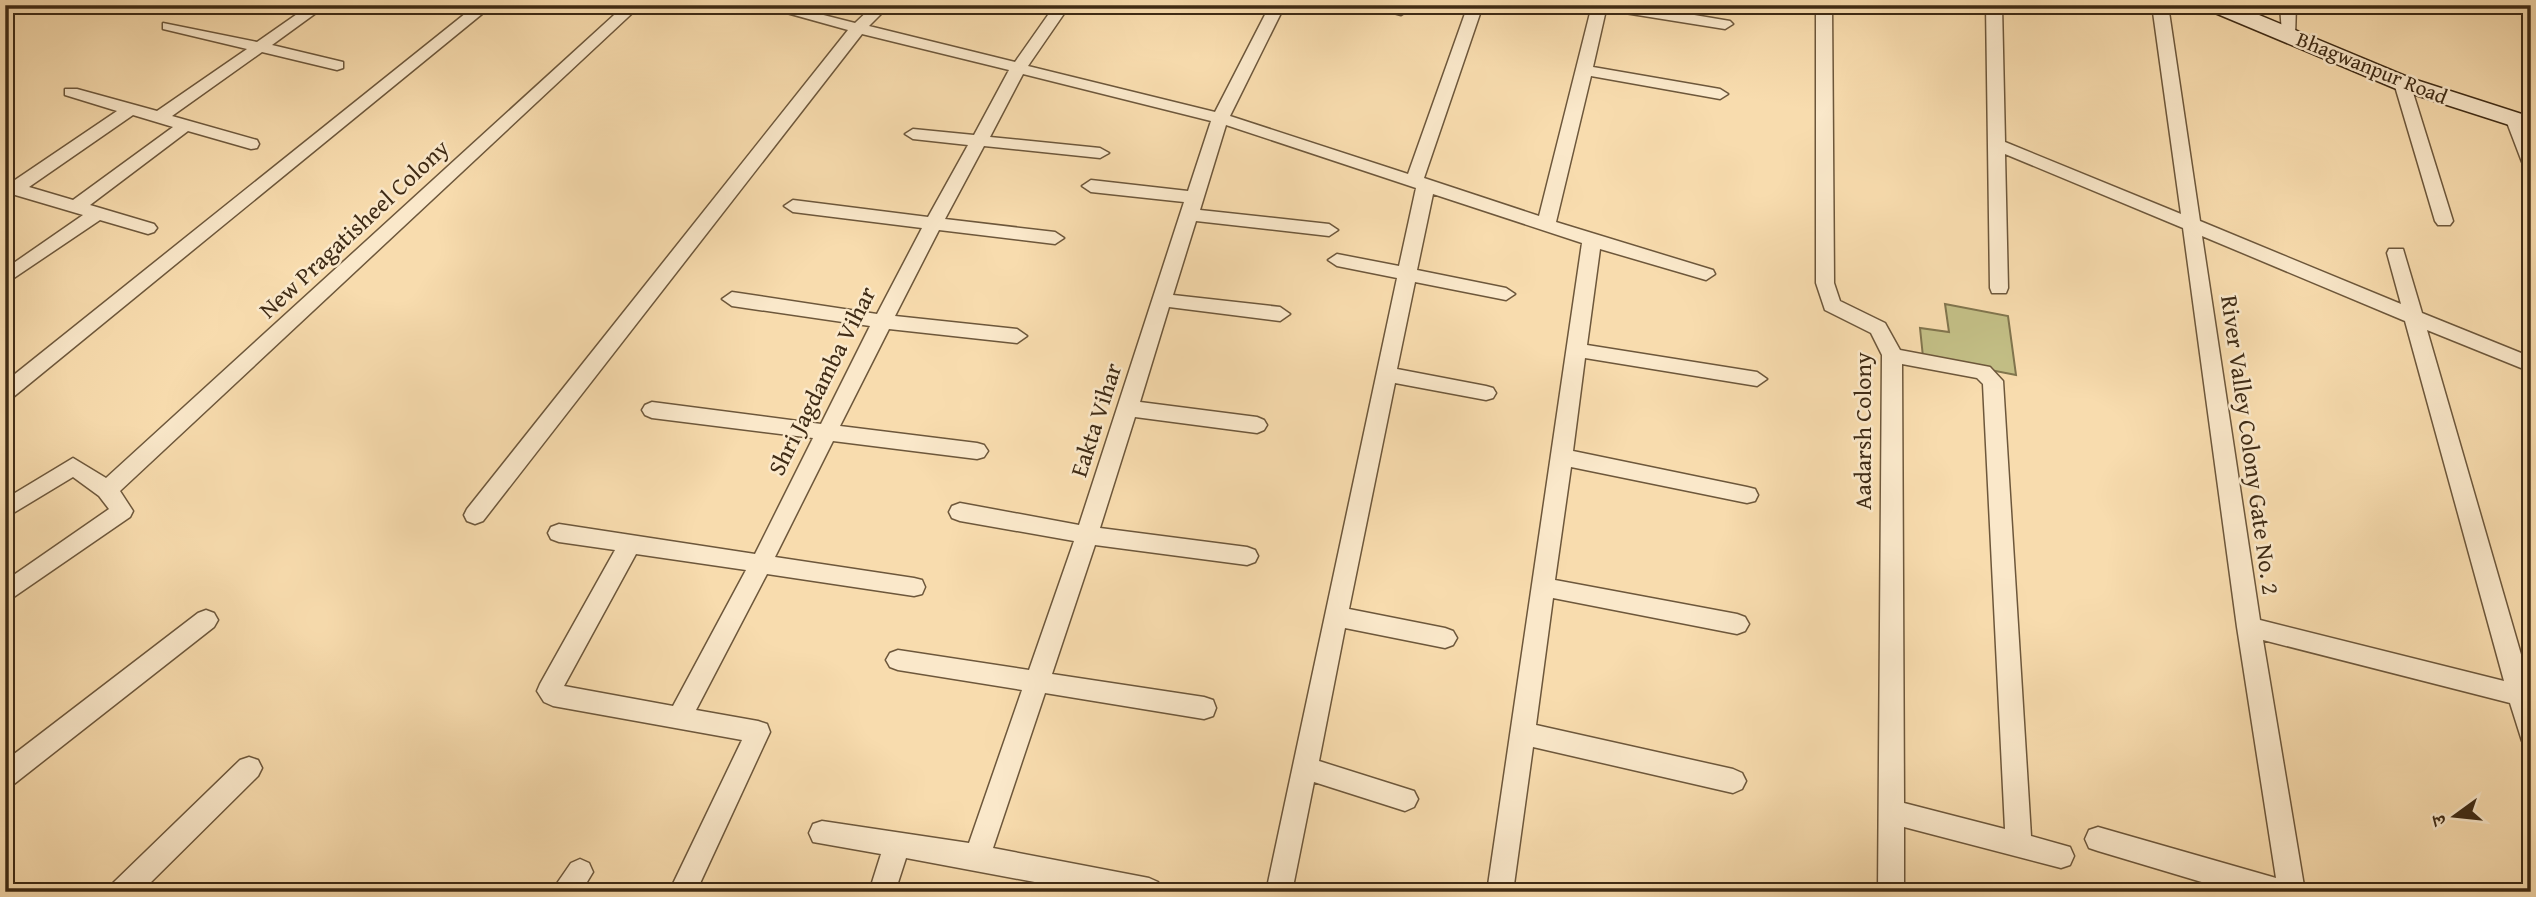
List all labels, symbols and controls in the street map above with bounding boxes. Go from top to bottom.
street label: Bhagwanpur Road [2292,23,2453,112]
street label: New Pragatisheel Colony [251,131,457,326]
street label: Shri Jagdamba Vihar [759,280,884,481]
street label: River Valley Colony Gate No. 2 [2212,293,2289,597]
street label: Aadarsh Colony [1845,352,1880,510]
street label: Eakta Vihar [1061,358,1130,481]
north arrow [2420,782,2490,852]
text: उ [2423,811,2454,831]

